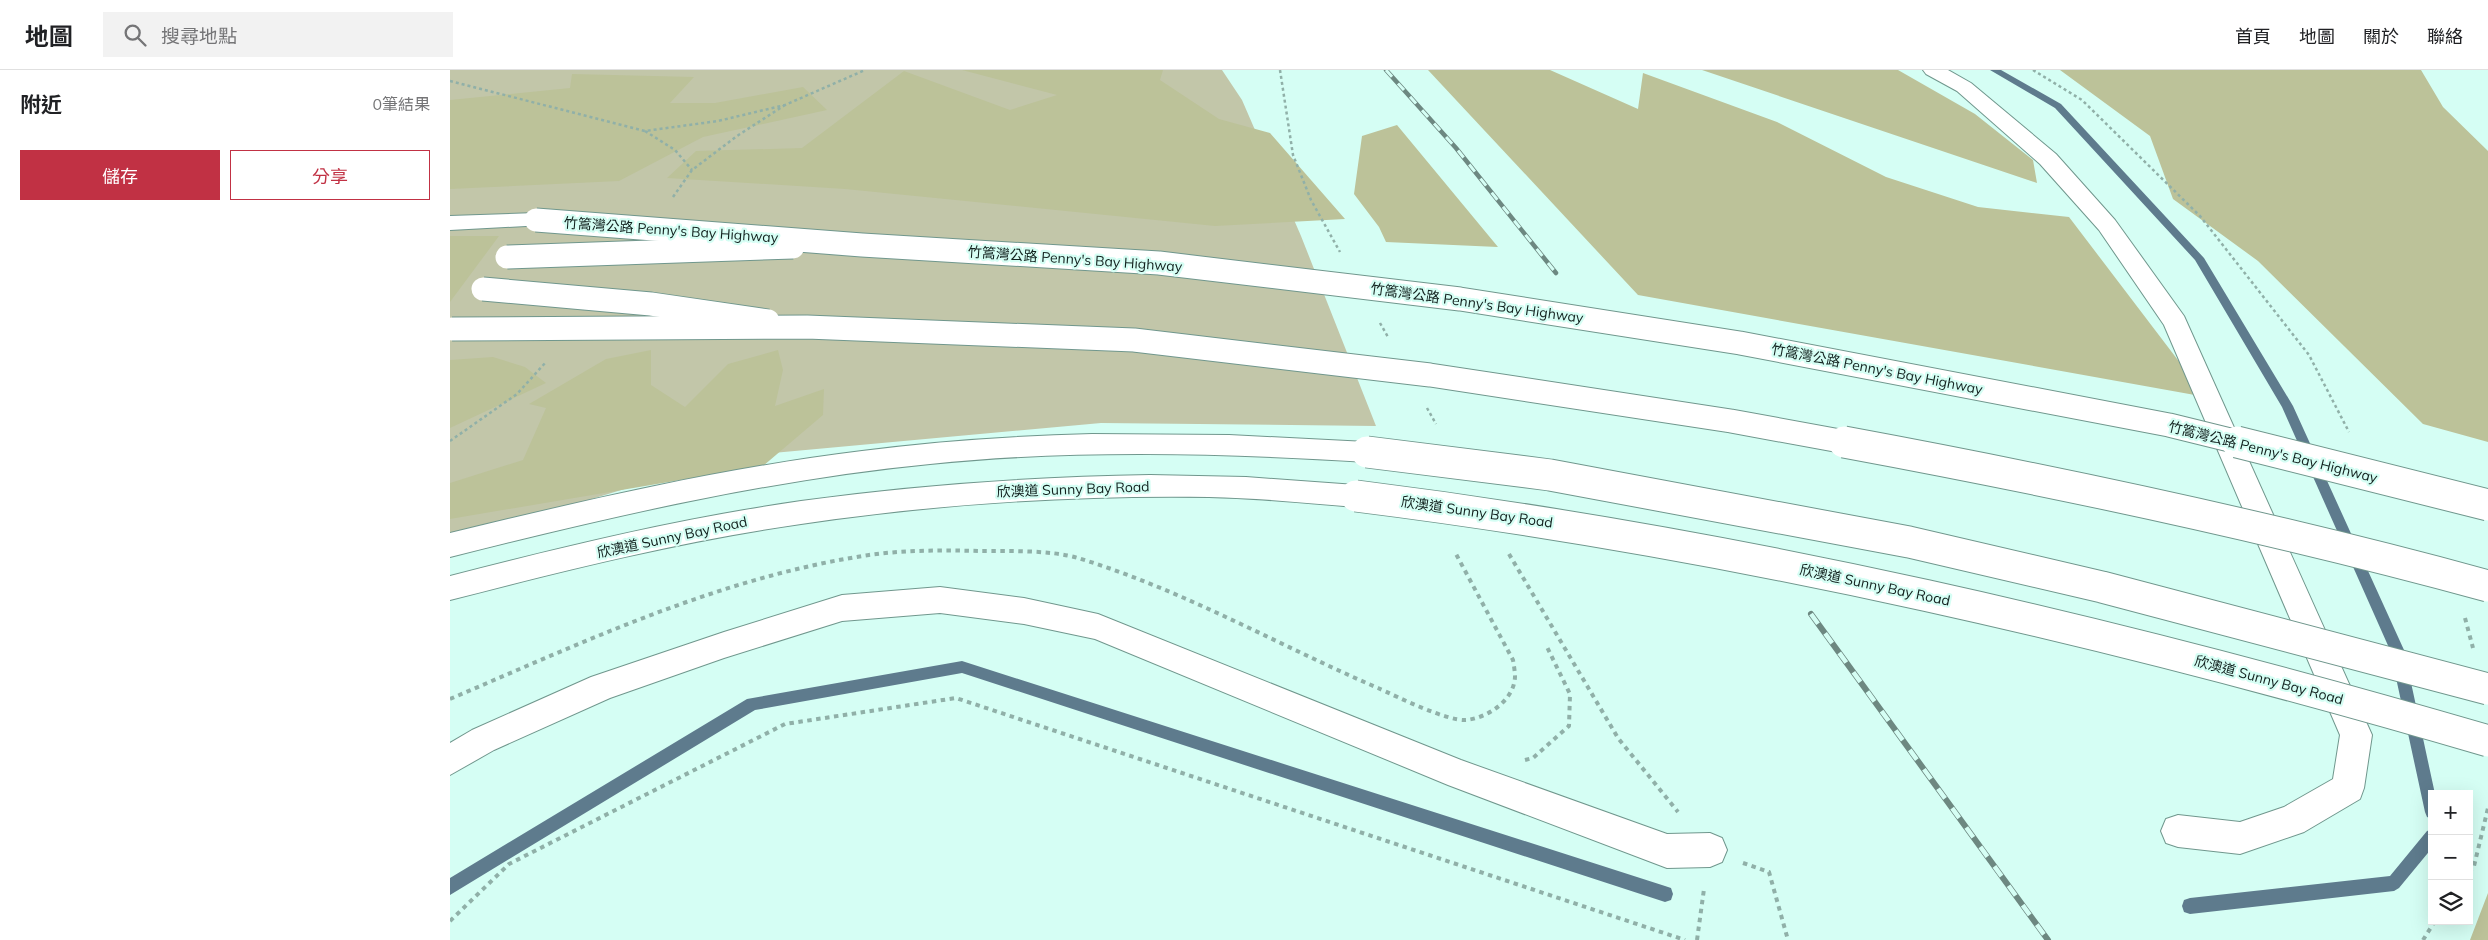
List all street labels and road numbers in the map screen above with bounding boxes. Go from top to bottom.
street label: 竹篙灣公路 Penny's Bay Highway [563,214,779,247]
street label: 竹篙灣公路 Penny's Bay Highway [967,243,1183,276]
street label: 竹篙灣公路 Penny's Bay Highway [1369,279,1585,327]
street label: 竹篙灣公路 Penny's Bay Highway [1770,340,1985,398]
street label: 竹篙灣公路 Penny's Bay Highway [2167,417,2380,487]
street label: 欣澳道 Sunny Bay Road [996,477,1150,501]
street label: 欣澳道 Sunny Bay Road [1400,492,1554,532]
street label: 欣澳道 Sunny Bay Road [595,512,749,562]
street label: 欣澳道 Sunny Bay Road [1798,560,1952,610]
street label: 欣澳道 Sunny Bay Road [2193,651,2345,709]

